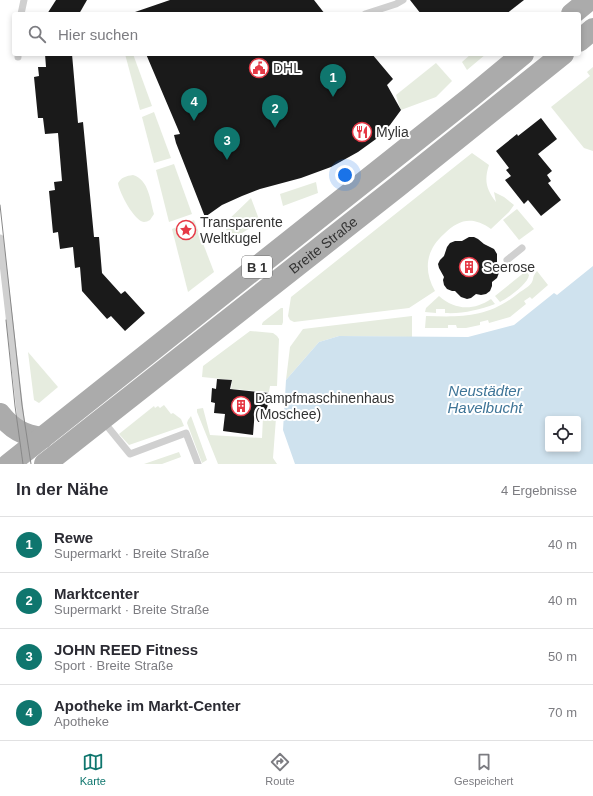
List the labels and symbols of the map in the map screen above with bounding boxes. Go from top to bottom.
public building icon: DHL [248,57,270,79]
place label: DHL [273,60,301,76]
pin: 1 [320,64,346,97]
pin: 4 [181,88,207,121]
pin: 2 [262,95,288,128]
restaurant icon: Mylia [351,121,373,143]
place label: Mylia [376,124,409,140]
pin: 3 [214,127,240,160]
your location [335,165,355,185]
street label: Breite Straße [286,213,361,277]
place label: Transparente Weltkugel [200,214,283,246]
place icon: Transparente Weltkugel [175,219,197,241]
road number: B 1 [242,256,272,278]
building icon: Seerose [458,256,480,278]
place label: Seerose [483,259,535,275]
water label: Neustädter Havelbucht [447,382,523,416]
place label: Dampfmaschinenhaus (Moschee) [255,390,394,422]
building icon: Dampfmaschinenhaus (Moschee) [230,395,252,417]

